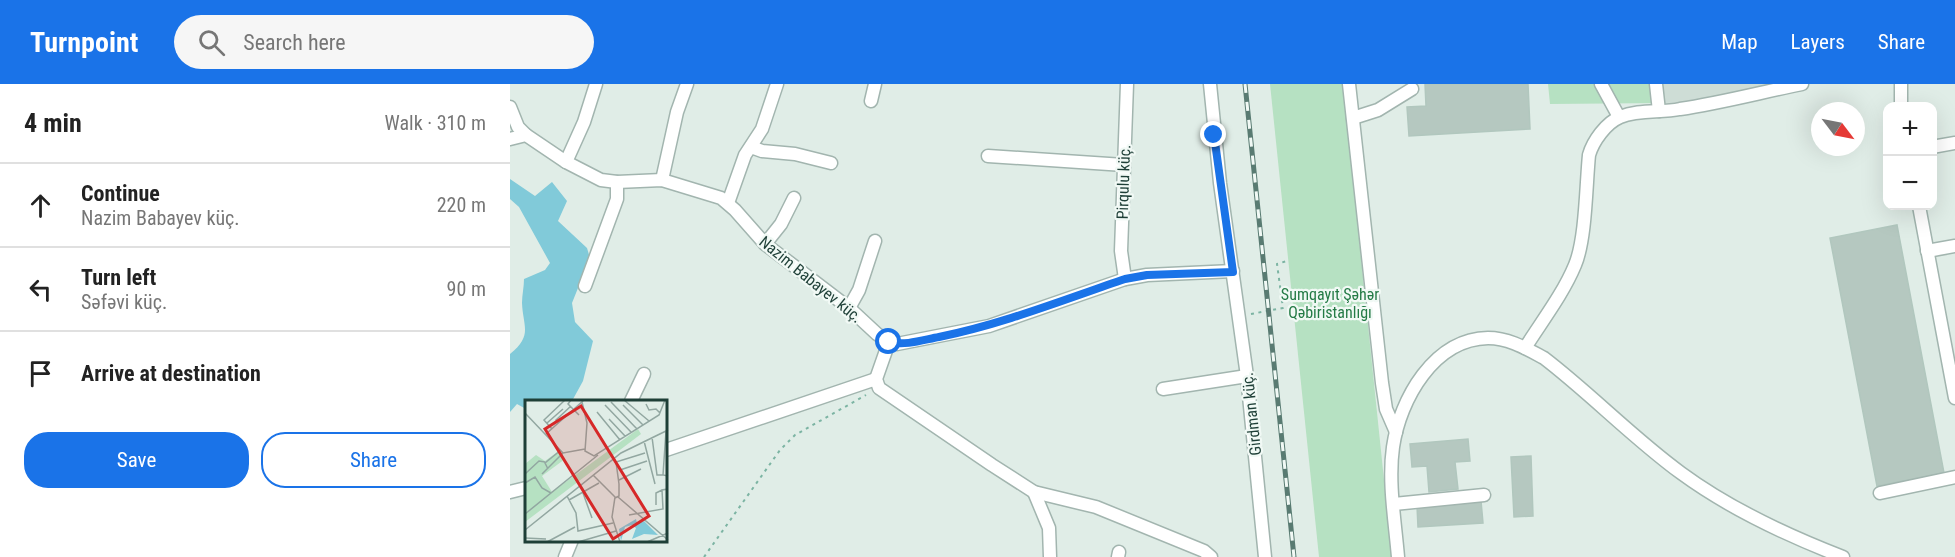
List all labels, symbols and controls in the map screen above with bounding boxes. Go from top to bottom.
search box [174,15,594,69]
text: Turnpoint [30,26,138,59]
icon: search [195,26,228,59]
text: Search here [243,30,346,55]
text: Map [1721,30,1758,54]
text: Layers [1791,30,1845,54]
text: Share [1878,30,1925,54]
north arrow [1811,102,1865,156]
map controls [1883,102,1937,210]
button: + [1883,102,1937,156]
text: 4 min [24,108,82,138]
text: Walk · 310 m [385,111,486,135]
route end [1200,121,1226,147]
street label: Pirqulu küç. [1113,144,1134,220]
button: − [1883,156,1937,210]
text: Continue [81,181,160,206]
icon: ahead [24,189,57,222]
text: 220 m [437,193,486,217]
text: Nazim Babayev küç. [81,206,240,230]
street label: Nazim Babayev küç. [755,232,866,327]
text: Turn left [81,265,156,290]
icon: left [24,273,57,306]
text: 90 m [447,277,486,301]
park label: Sumqayıt Şəhər Qəbiristanlığı [1281,285,1379,322]
text: Səfəvi küç. [81,290,167,314]
route start [875,328,901,354]
icon: arrive [24,357,57,390]
text: Arrive at destination [81,361,261,386]
street label: Girdman küç. [1238,371,1265,456]
inset map [525,400,668,542]
button: Save [24,432,249,488]
button: Share [261,432,486,488]

